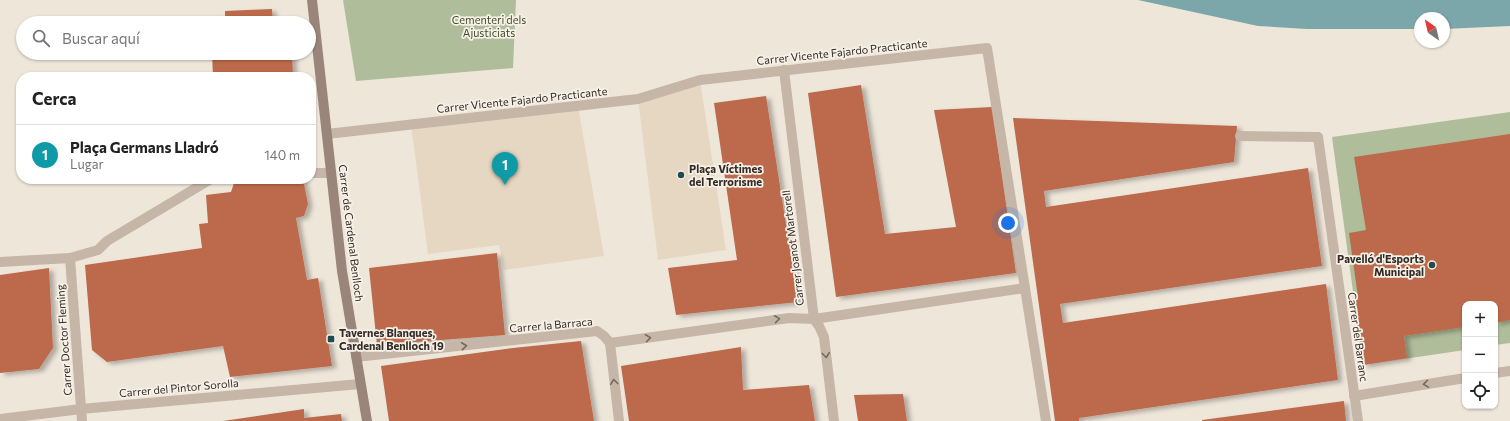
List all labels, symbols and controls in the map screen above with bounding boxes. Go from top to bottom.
north arrow [1414,12,1450,48]
park label: Cementeri dels Ajusticiats [452,13,526,39]
search box [16,16,316,60]
icon: search [30,27,52,49]
text: Buscar aquí [62,29,140,47]
street label: Carrer Vicente Fajardo Practicante [756,36,928,67]
street label: Carrer Vicente Fajardo Practicante [436,84,608,115]
text: Cerca [32,88,77,109]
text: Plaça Germans Lladró [70,138,219,156]
text: 1 [42,147,48,163]
text: 140 m [264,147,300,163]
pin: 1 [492,152,518,185]
text: Lugar [70,156,104,172]
place label: Plaça Víctimes del Terrorisme [689,162,762,188]
street label: Carrer de Cardenal Benlloch [337,164,366,302]
marker: Plaça Víctimes del Terrorisme [676,170,686,180]
street label: Carrer Joanot Martorell [779,189,807,307]
your location [998,213,1018,233]
place label: Pavelló d'Esports Municipal [1337,252,1424,278]
marker: Pavelló d'Esports Municipal [1427,260,1437,270]
street label: Carrer Doctor Fleming [53,284,74,396]
street label: Carrer del Barranc [1346,291,1371,383]
map controls [1462,301,1498,409]
button: + [1462,301,1498,337]
street label: Carrer la Barraca [509,314,593,335]
one-way arrow [774,315,780,324]
place label: Tavernes Blanques, Cardenal Benlloch 19 [339,326,444,352]
marker: Tavernes Blanques, Cardenal Benlloch 19 [326,334,336,344]
one-way arrow [645,334,652,343]
button: − [1462,337,1498,373]
one-way arrow [461,342,467,351]
one-way arrow [821,352,830,358]
button: locate [1462,373,1498,409]
street label: Carrer del Pintor Sorolla [119,376,239,399]
one-way arrow [610,379,619,385]
one-way arrow [1423,379,1430,388]

